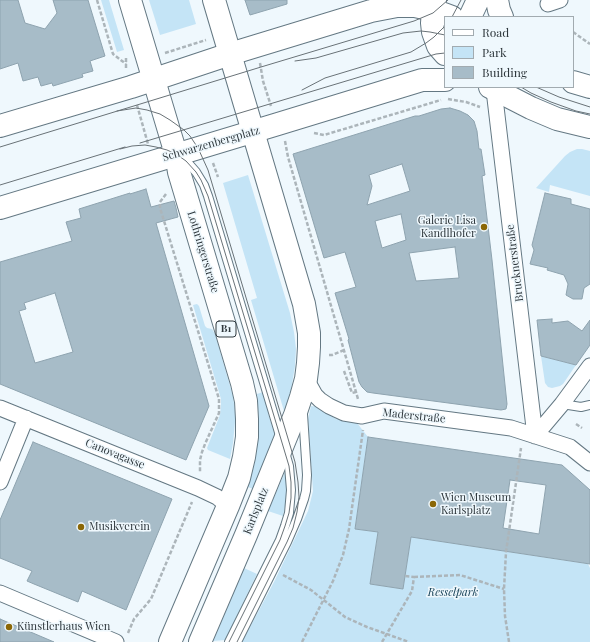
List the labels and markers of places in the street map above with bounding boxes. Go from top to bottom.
place label: Galerie Lisa Kandlhofer [418,214,476,240]
marker: Galerie Lisa Kandlhofer [479,222,489,232]
place label: Wien Museum Karlsplatz [441,491,511,517]
marker: Wien Museum Karlsplatz [428,499,438,509]
place label: Musikverein [89,520,150,534]
marker: Musikverein [76,522,86,532]
place label: Künstlerhaus Wien [17,620,110,634]
marker: Künstlerhaus Wien [4,622,14,632]

